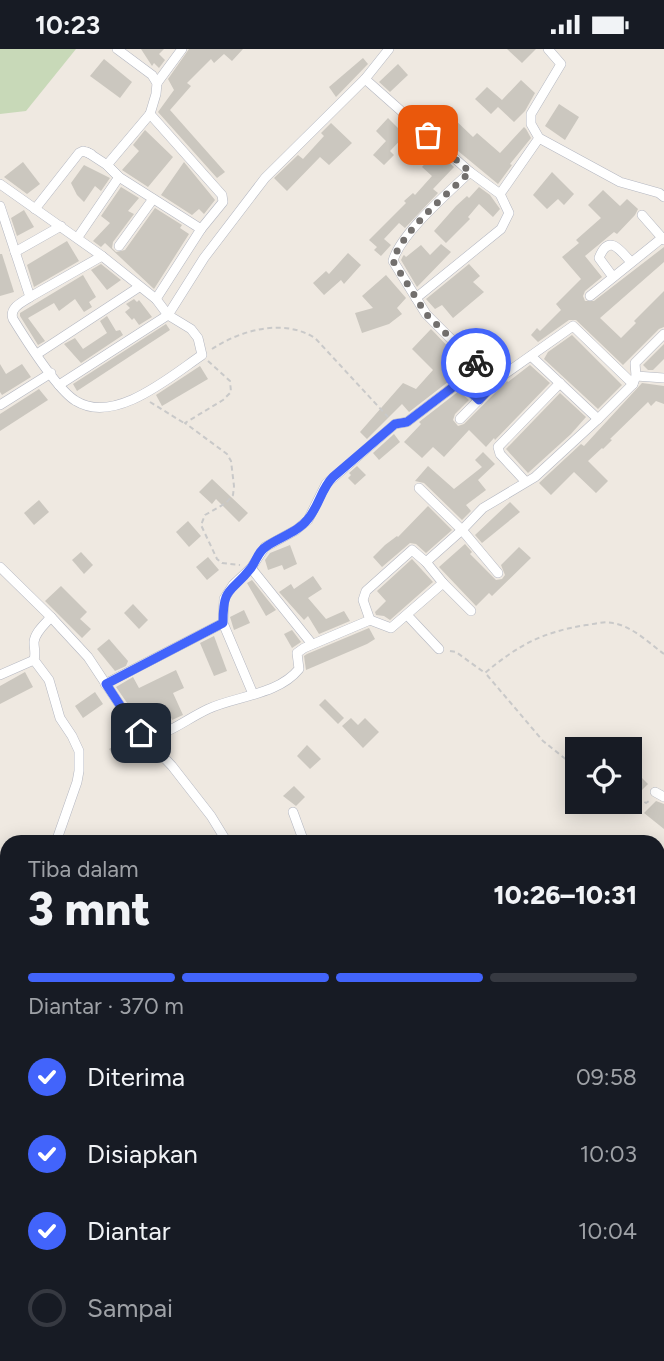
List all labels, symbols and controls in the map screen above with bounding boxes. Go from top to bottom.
text: 10:23 [35,9,100,41]
pin [398,105,458,165]
icon: bag [409,116,447,154]
courier [441,328,511,398]
icon: bike [457,344,495,382]
pin [111,703,171,763]
icon: home [122,714,160,752]
map controls [565,737,642,814]
button: locate [565,737,642,814]
text: Tiba dalam [28,855,139,883]
text: 10:26–10:31 [494,879,637,911]
text: 3 mnt [28,881,151,937]
text: Diantar · 370 m [28,992,184,1020]
icon: check [28,1058,66,1096]
text: Diterima [87,1061,185,1093]
text: 09:58 [576,1063,637,1091]
icon: check [28,1135,66,1173]
text: Disiapkan [87,1138,198,1170]
text: 10:03 [580,1140,637,1168]
icon: check [28,1212,66,1250]
text: Diantar [87,1215,171,1247]
text: 10:04 [578,1217,637,1245]
text: Sampai [87,1292,173,1324]

